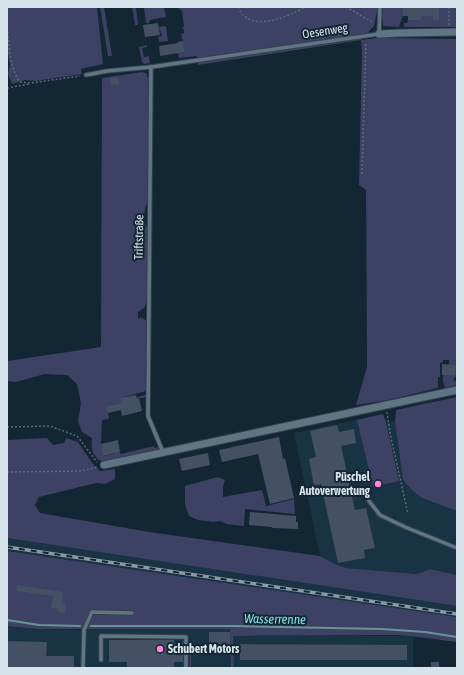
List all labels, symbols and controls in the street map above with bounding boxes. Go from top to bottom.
street label: Oesenweg [301,20,349,41]
street label: Triftstraße [132,214,146,260]
place label: Püschel Autoverwertung [299,470,371,498]
marker: Püschel Autoverwertung [373,479,383,489]
water label: Wasserrenne [244,611,306,627]
place label: Schubert Motors [168,642,240,656]
marker: Schubert Motors [155,644,165,654]

